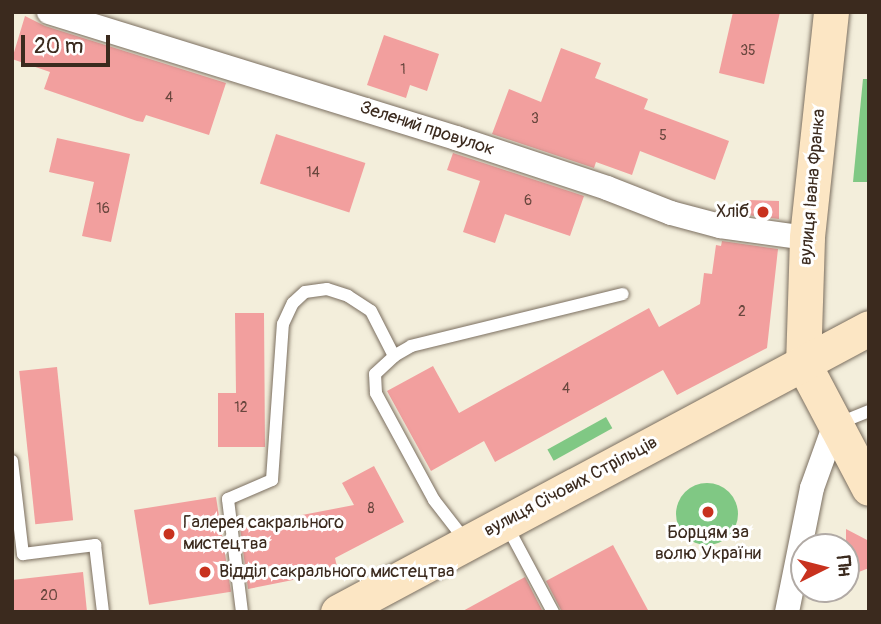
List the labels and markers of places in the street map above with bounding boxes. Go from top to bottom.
place label: Хліб [716,201,749,223]
marker: Хліб [755,204,771,220]
marker: Борцям за волю України [700,504,716,520]
place label: Галерея сакрального мистецтва [183,513,344,556]
place label: Борцям за волю України [655,523,761,566]
marker: Галерея сакрального мистецтва [161,526,177,542]
place label: Відділ сакрального мистецтва [219,561,454,583]
marker: Відділ сакрального мистецтва [197,564,213,580]

